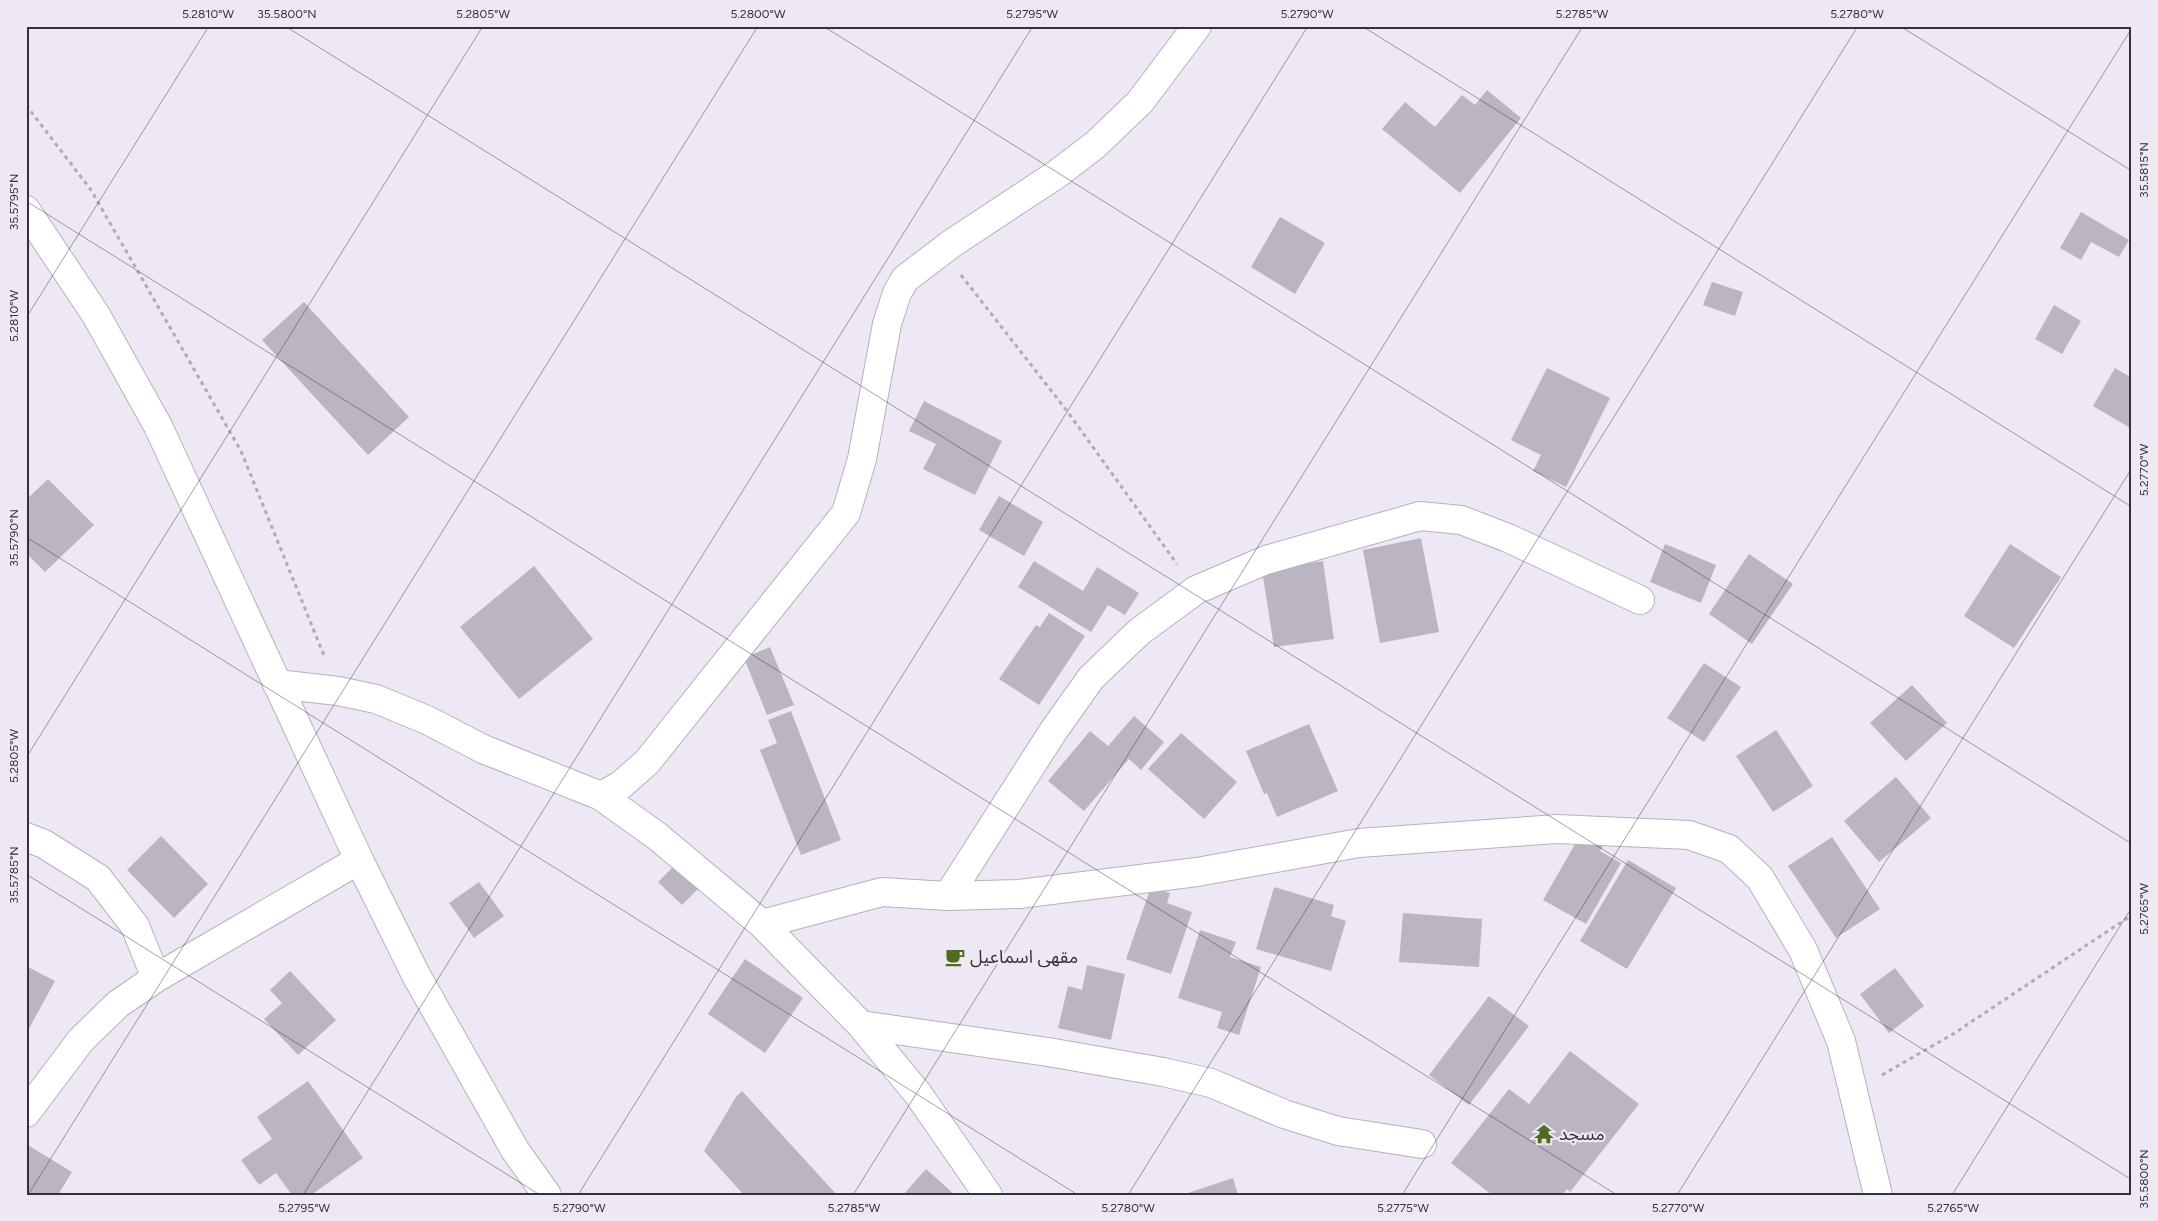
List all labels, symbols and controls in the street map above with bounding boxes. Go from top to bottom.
text: 5.2810°W [182,7,235,21]
text: 35.5800°N [257,7,317,21]
text: 5.2805°W [456,7,510,21]
text: 5.2800°W [731,7,786,21]
text: 5.2795°W [1006,7,1059,21]
text: 5.2790°W [1281,7,1334,21]
text: 5.2785°W [1556,7,1609,21]
text: 5.2780°W [1830,7,1884,21]
text: 35.5815°N [2137,142,2151,198]
text: 35.5795°N [7,174,21,230]
text: 5.2810°W [7,289,21,342]
text: 5.2770°W [2137,443,2151,496]
text: 35.5790°N [7,509,21,567]
text: 5.2805°W [7,729,21,783]
text: 35.5785°N [7,846,21,904]
text: 5.2765°W [2137,882,2151,935]
cafe icon: مقهى اسماعيل [944,946,966,968]
place label: مقهى اسماعيل [970,946,1078,968]
temple icon: مسجد [1533,1123,1555,1145]
place label: مسجد [1559,1123,1605,1145]
text: 35.5800°N [2137,1149,2151,1209]
text: 5.2795°W [278,1201,331,1215]
text: 5.2790°W [553,1201,606,1215]
text: 5.2785°W [828,1201,881,1215]
text: 5.2780°W [1101,1201,1155,1215]
text: 5.2775°W [1377,1201,1429,1215]
text: 5.2770°W [1652,1201,1705,1215]
text: 5.2765°W [1927,1201,1980,1215]

